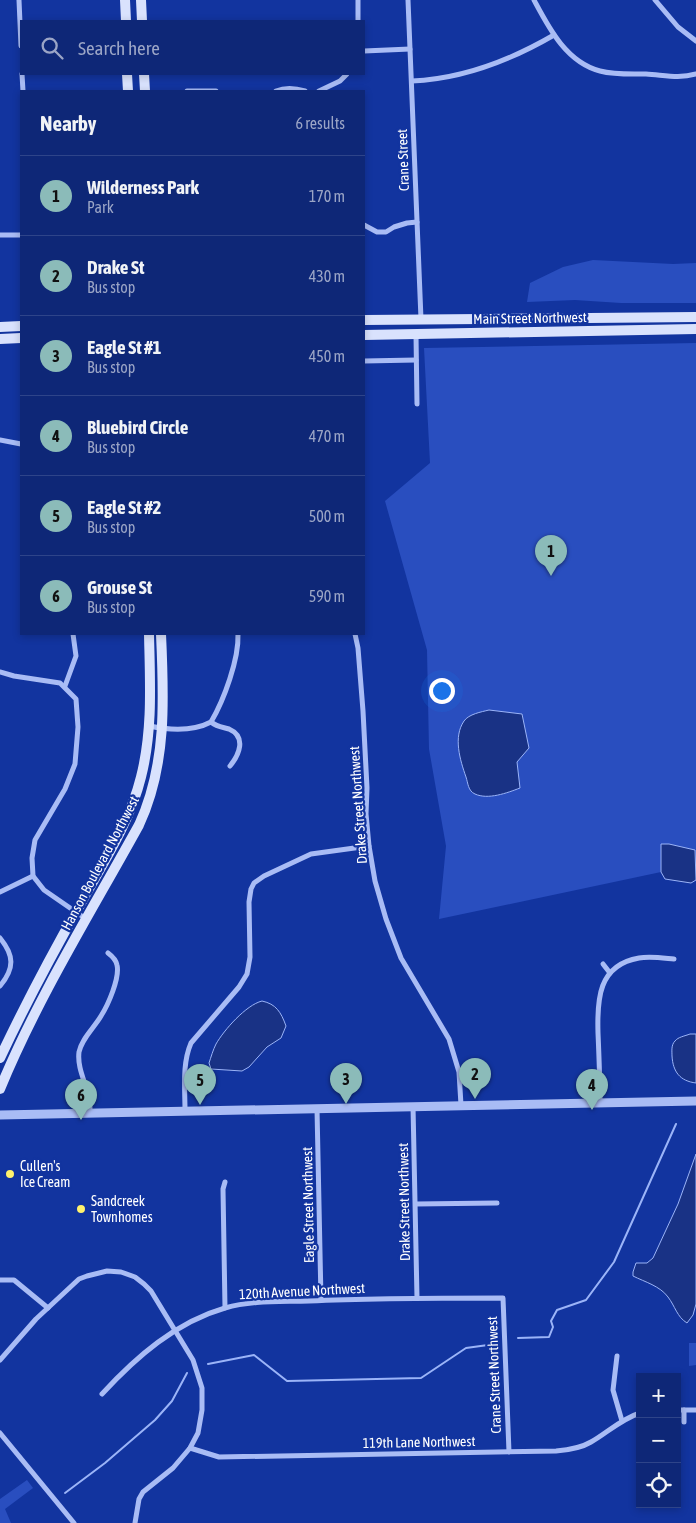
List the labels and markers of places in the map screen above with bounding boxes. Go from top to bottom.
pin: 1 [535,535,567,576]
pin: 2 [459,1058,491,1099]
pin: 3 [330,1063,362,1104]
pin: 5 [184,1064,216,1105]
pin: 4 [576,1069,608,1110]
pin: 6 [65,1079,97,1120]
place label: Cullen's Ice Cream [20,1158,70,1190]
marker: Cullen's Ice Cream [4,1168,16,1180]
place label: Sandcreek Townhomes [91,1193,153,1225]
marker: Sandcreek Townhomes [75,1203,87,1215]

